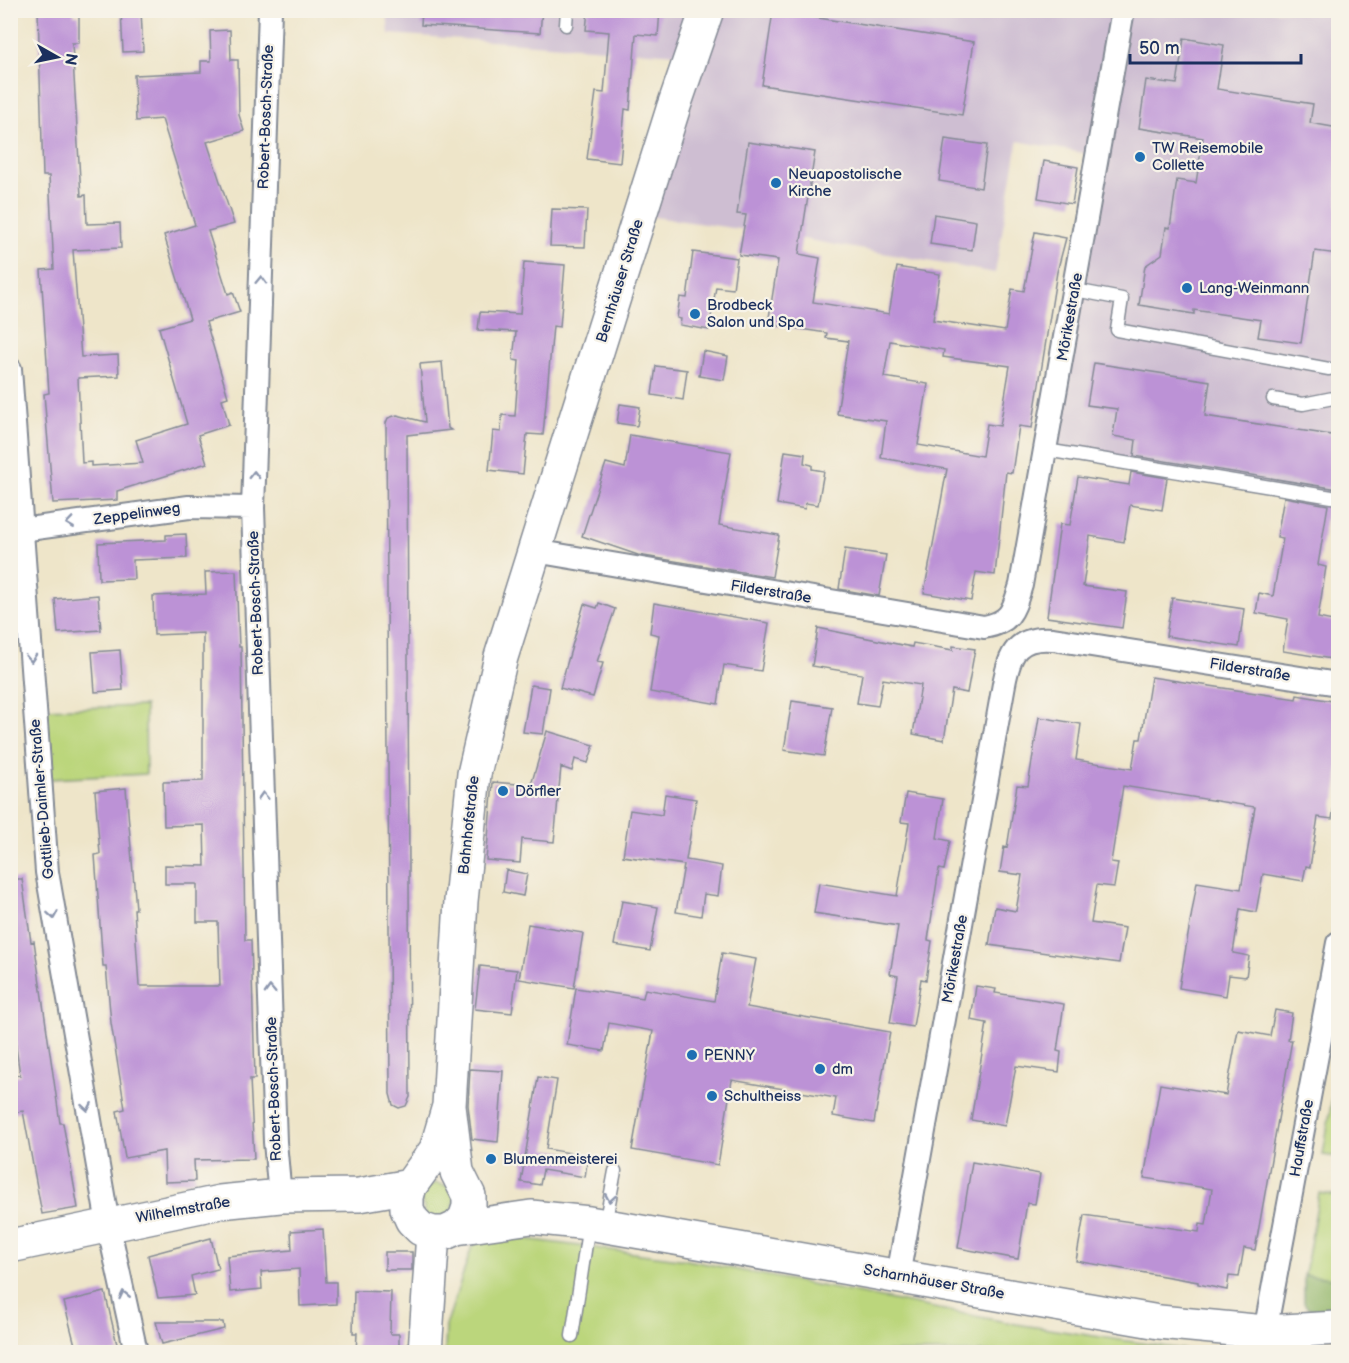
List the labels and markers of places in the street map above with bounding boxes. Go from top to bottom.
place label: TW Reisemobile Collette [1152,139,1263,175]
marker: TW Reisemobile Collette [1133,150,1147,164]
place label: Neuapostolische Kirche [788,165,902,201]
marker: Neuapostolische Kirche [769,176,783,190]
place label: Lang-Weinmann [1199,279,1309,298]
marker: Lang-Weinmann [1180,281,1194,295]
place label: Brodbeck Salon und Spa [707,296,804,332]
marker: Brodbeck Salon und Spa [688,307,702,321]
place label: Dörfler [515,782,562,801]
marker: Dörfler [496,784,510,798]
place label: PENNY [704,1046,755,1065]
marker: PENNY [685,1048,699,1062]
place label: dm [832,1060,853,1079]
marker: dm [813,1062,827,1076]
place label: Schultheiss [724,1087,802,1106]
marker: Schultheiss [705,1089,719,1103]
place label: Blumenmeisterei [503,1150,618,1169]
marker: Blumenmeisterei [484,1152,498,1166]

